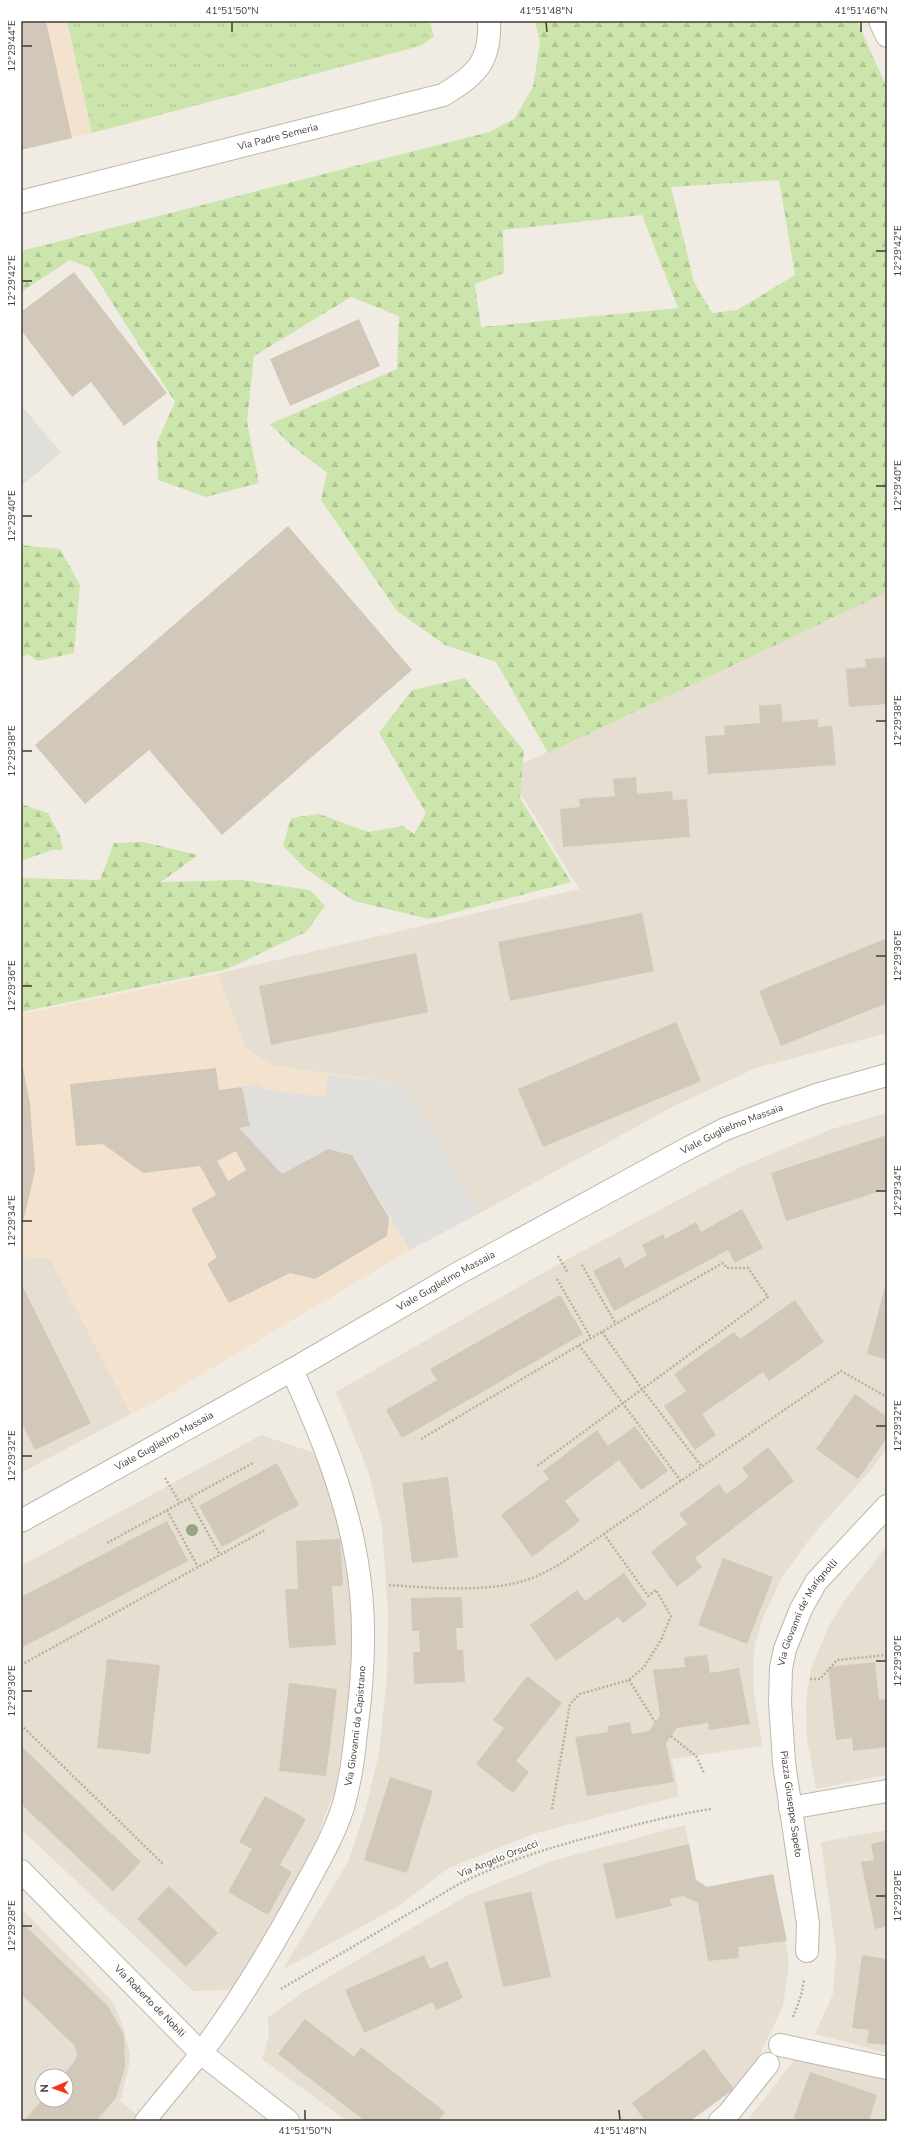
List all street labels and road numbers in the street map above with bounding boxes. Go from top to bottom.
street label: Via Padre Semeria [235,120,320,154]
street label: Viale Guglielmo Massaia [677,1101,785,1158]
street label: Viale Guglielmo Massaia [393,1248,498,1315]
street label: Viale Guglielmo Massaia [112,1408,216,1475]
street label: Via Giovanni de' Marignolli [774,1556,841,1668]
street label: Via Giovanni da Capistrano [341,1665,369,1788]
street label: Piazza Giuseppe Sapeto [777,1750,805,1859]
street label: Via Angelo Orsucci [455,1837,540,1882]
street label: Via Roberto de Nobili [110,1961,188,2040]

